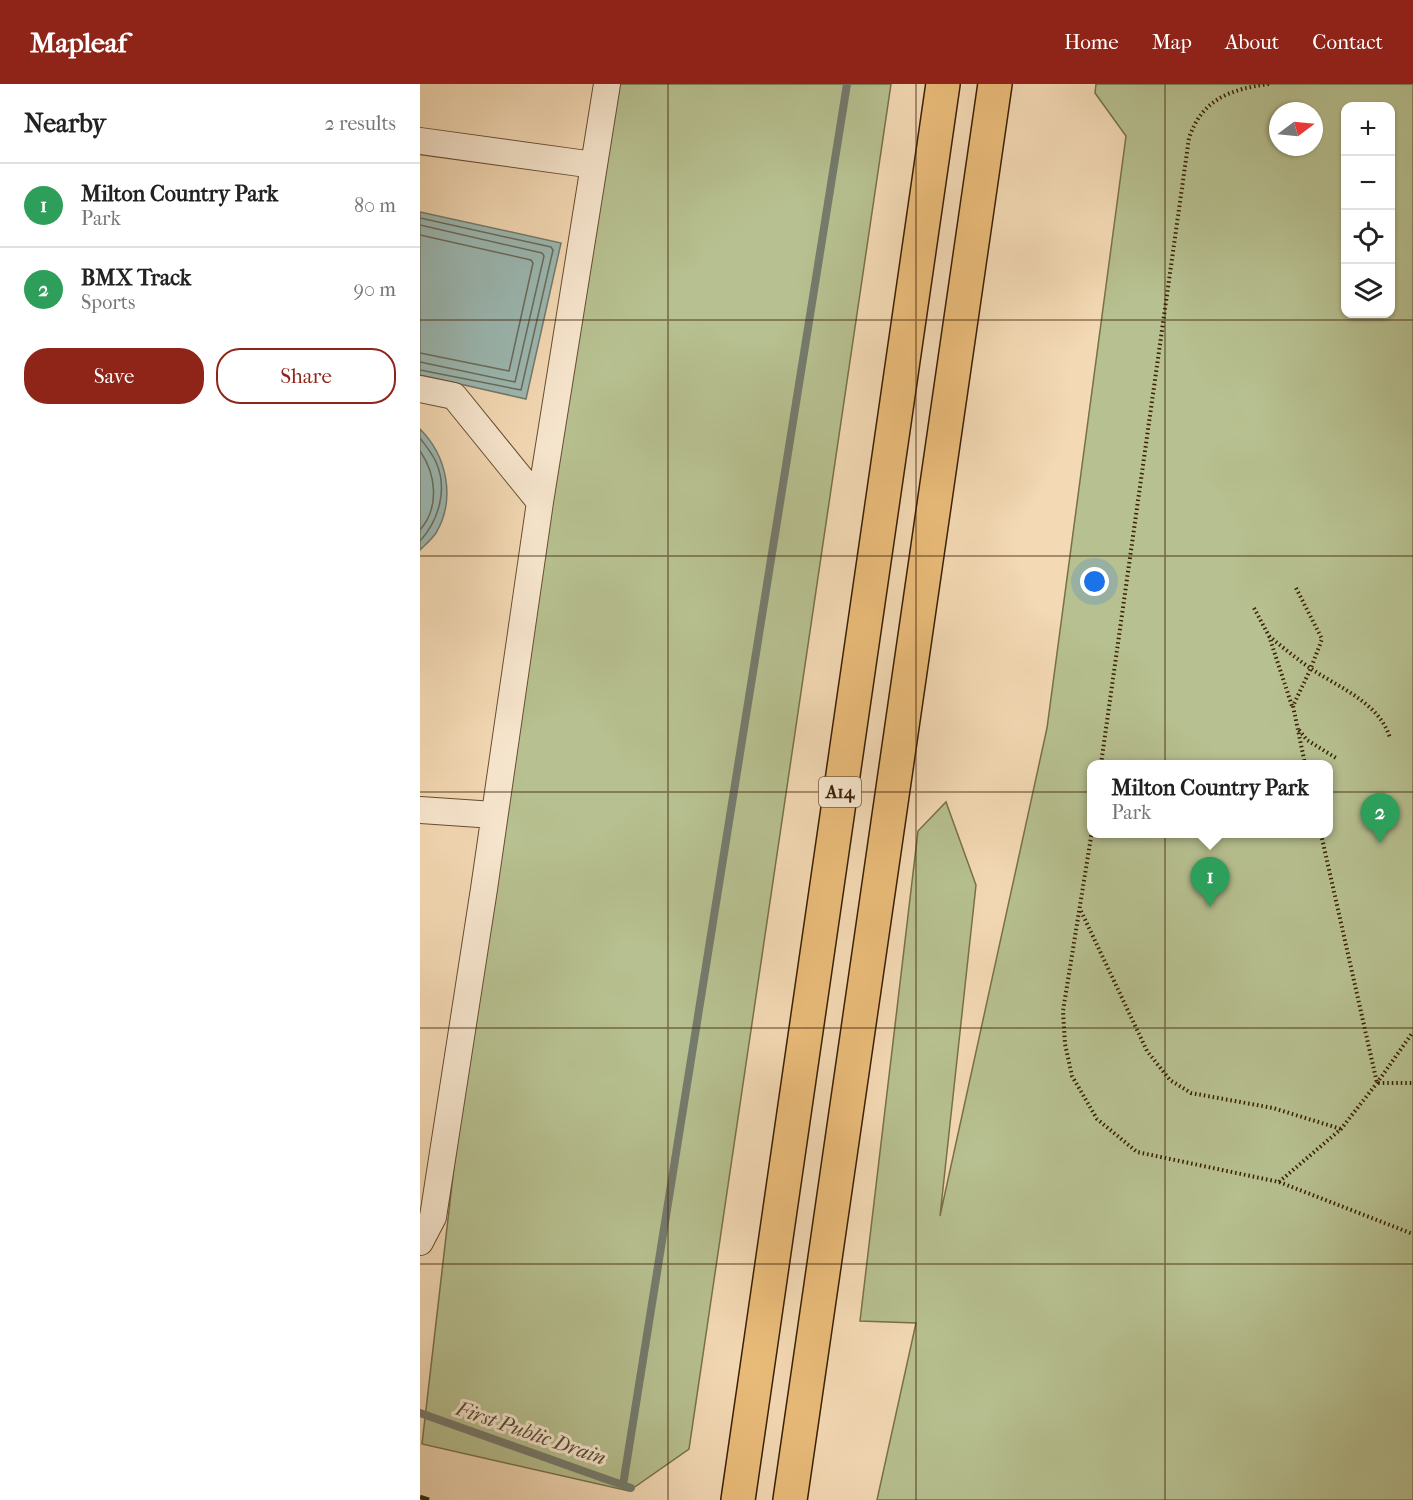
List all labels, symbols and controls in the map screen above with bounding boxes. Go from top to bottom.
text: Mapleaf [30,26,127,59]
text: Home [1064,30,1119,54]
text: Map [1152,30,1192,54]
text: About [1225,30,1279,54]
text: Contact [1312,30,1383,54]
north arrow [1269,102,1323,156]
map controls [1341,102,1395,318]
button: + [1341,102,1395,156]
text: Nearby [24,108,106,139]
text: 2 results [325,112,396,135]
button: − [1341,156,1395,210]
text: Milton Country Park [81,181,278,207]
text: 1 [40,194,47,217]
text: 80 m [354,194,396,217]
text: Park [81,207,121,230]
button: locate [1341,210,1395,264]
button: layers [1341,264,1395,318]
text: BMX Track [81,265,191,291]
text: 2 [38,278,49,301]
text: 90 m [354,278,396,301]
text: Sports [81,291,135,314]
button: Save [24,348,204,404]
button: Share [216,348,396,404]
your location [1080,567,1109,596]
popup [1087,760,1333,838]
text: Milton Country Park [1111,775,1309,801]
road number: A14 [819,777,861,807]
pin: 2 [1360,794,1400,843]
text: Park [1111,801,1151,824]
pin: 1 [1190,858,1230,907]
water label: First Public Drain [452,1396,609,1470]

